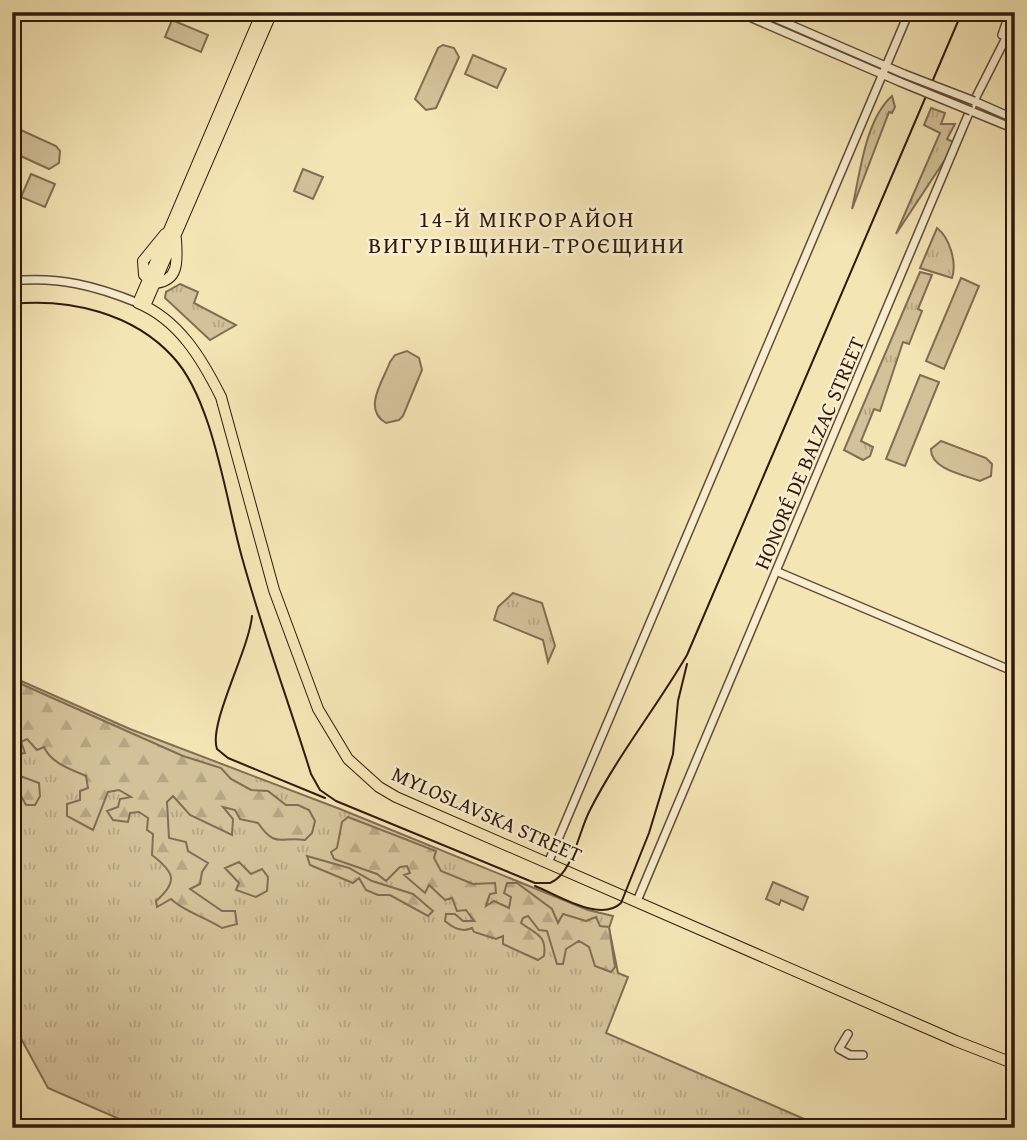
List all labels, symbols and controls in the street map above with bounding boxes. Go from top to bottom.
district label: 14-Й МІКРОРАЙОН ВИГУРІВЩИНИ-ТРОЄЩИНИ [368,202,686,261]
street label: HONORÉ DE BALZAC STREET [746,332,872,574]
street label: MYLOSLAVSKA STREET [387,758,587,870]

